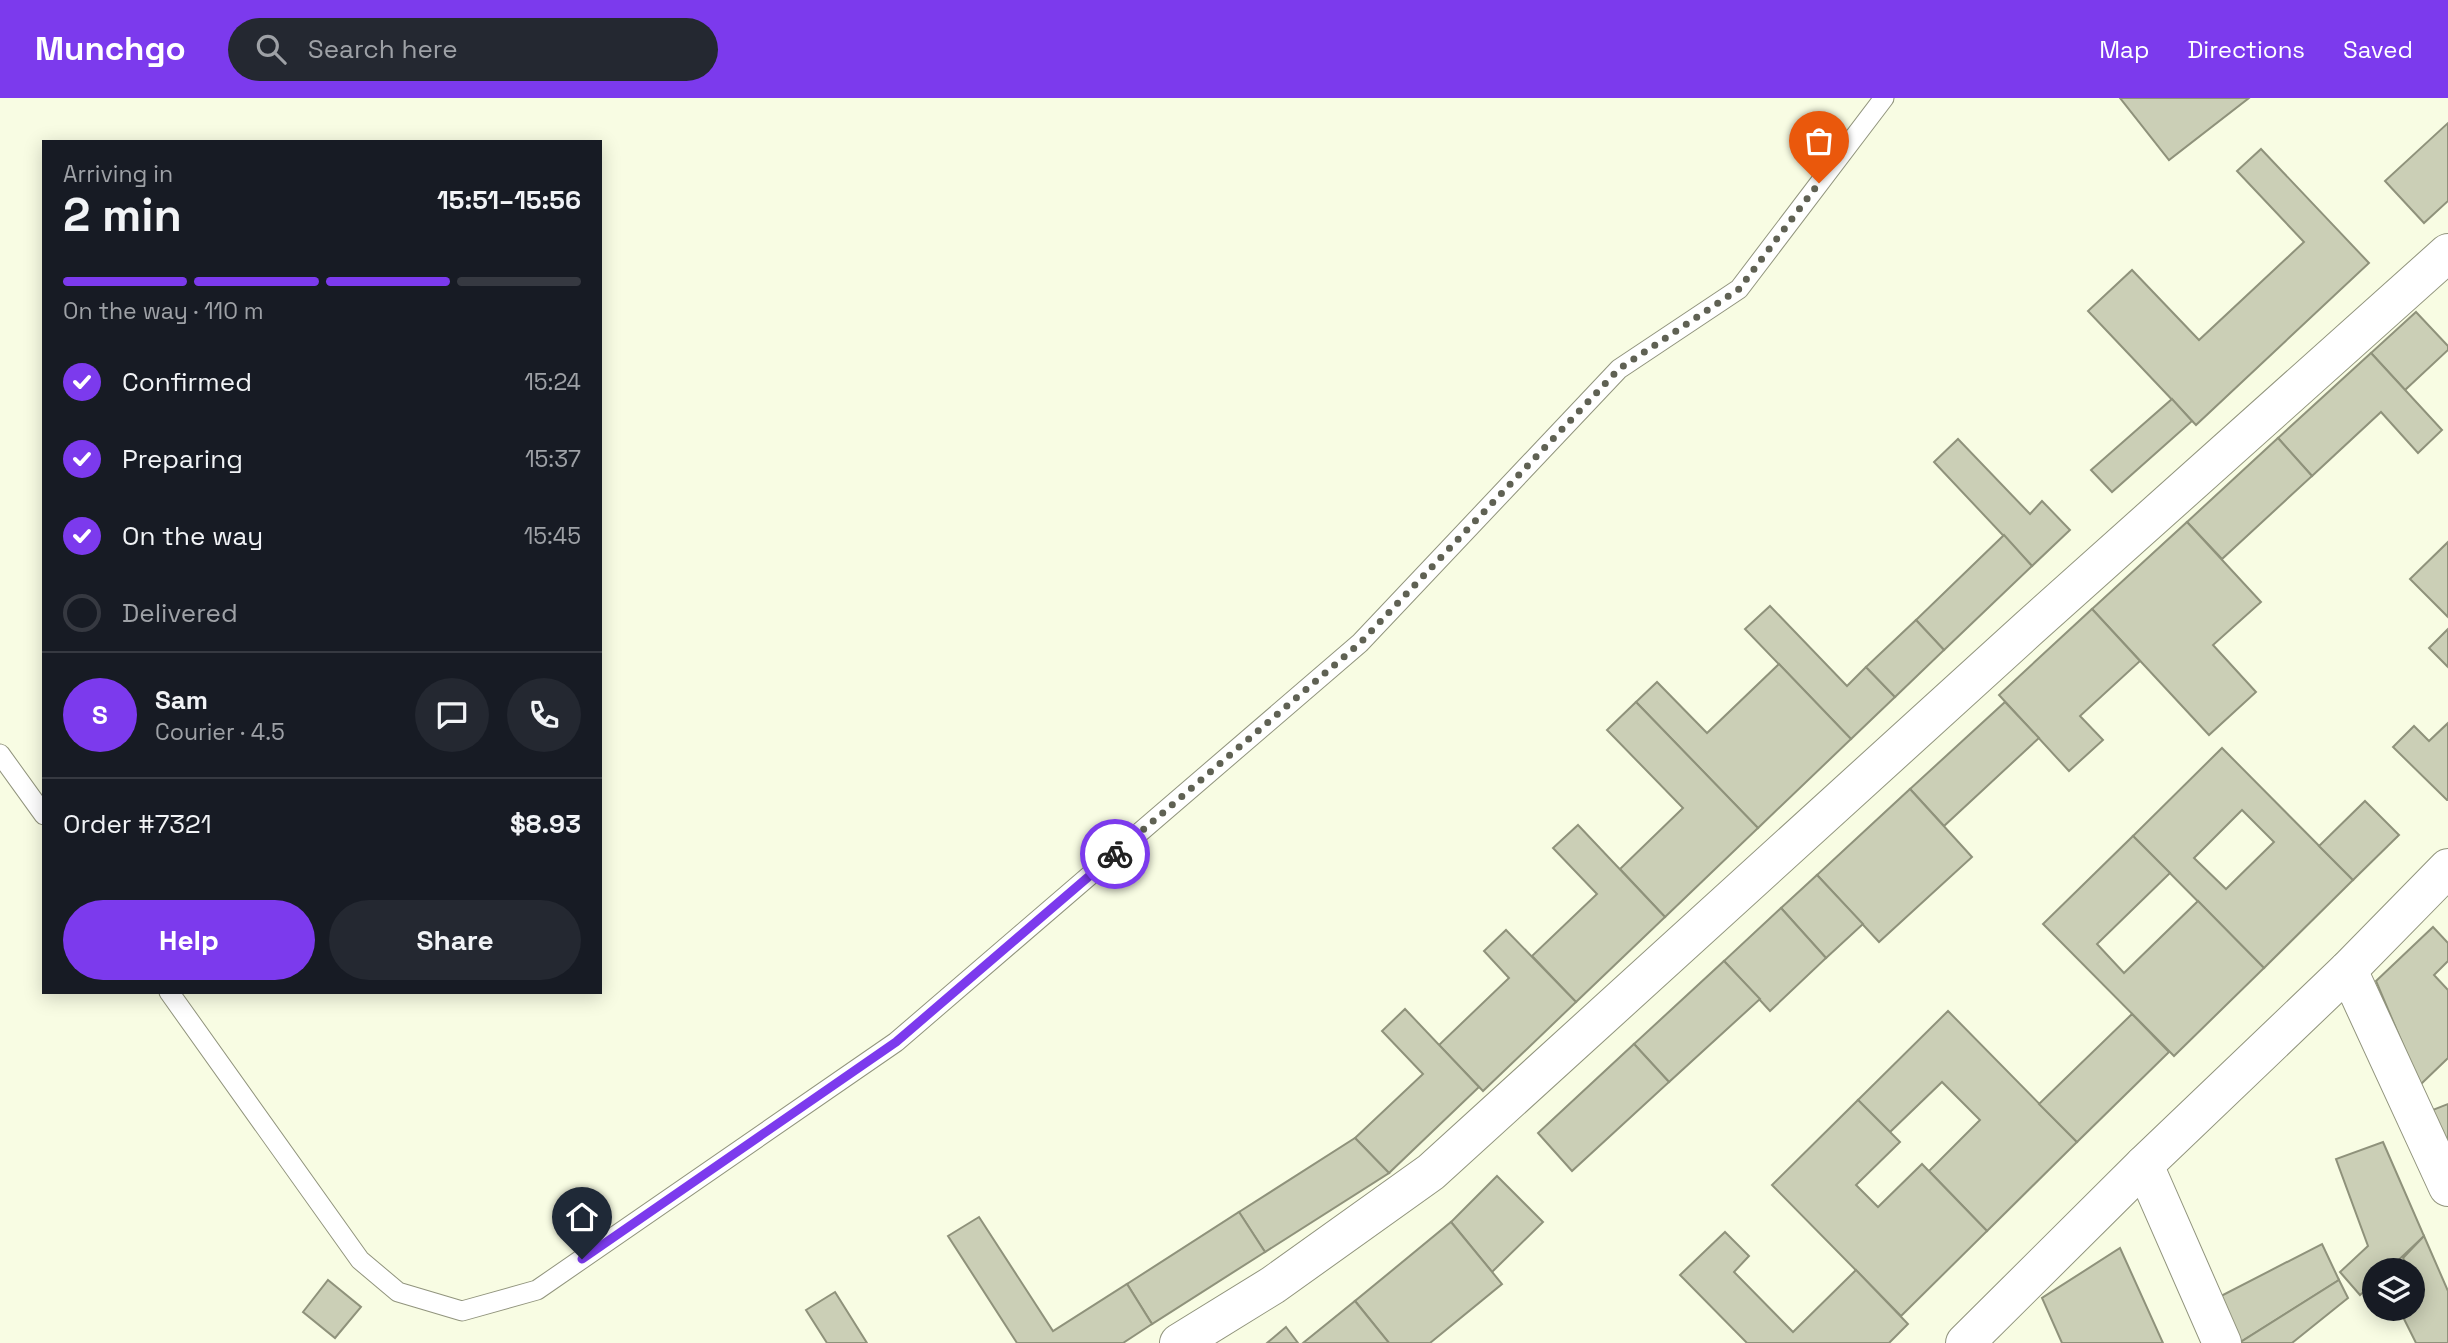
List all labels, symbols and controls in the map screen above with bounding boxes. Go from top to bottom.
search box [228,18,718,81]
text: Munchgo [35,28,186,70]
icon: search [252,30,290,68]
text: Search here [308,32,458,66]
text: Map [2099,34,2149,65]
text: Directions [2187,34,2305,65]
text: Saved [2343,34,2413,65]
pin [1789,111,1849,183]
icon: bag [1800,122,1838,160]
text: Arriving in [63,159,173,189]
text: 15:51–15:56 [437,183,581,217]
text: 2 min [63,186,182,244]
text: On the way · 110 m [63,296,264,326]
icon: check [63,363,101,401]
text: Confirmed [122,365,252,399]
text: 15:24 [524,367,581,397]
icon: check [63,440,101,478]
text: Preparing [122,442,243,476]
text: 15:37 [525,444,581,474]
icon: check [63,517,101,555]
text: On the way [122,519,263,553]
text: 15:45 [524,521,581,551]
text: Delivered [122,596,238,630]
button: chat [415,678,489,752]
button: phone [507,678,581,752]
text: Sam [155,683,208,717]
text: S [92,698,108,732]
text: Courier · 4.5 [155,717,285,747]
text: Order #7321 [63,807,212,841]
text: $8.93 [510,807,581,841]
courier [1080,819,1150,889]
icon: bike [1096,835,1134,873]
button: Help [63,900,315,980]
button: Share [329,900,581,980]
pin [552,1187,612,1259]
icon: home [563,1198,601,1236]
map controls [2362,1258,2425,1321]
button: layers [2362,1258,2425,1321]

